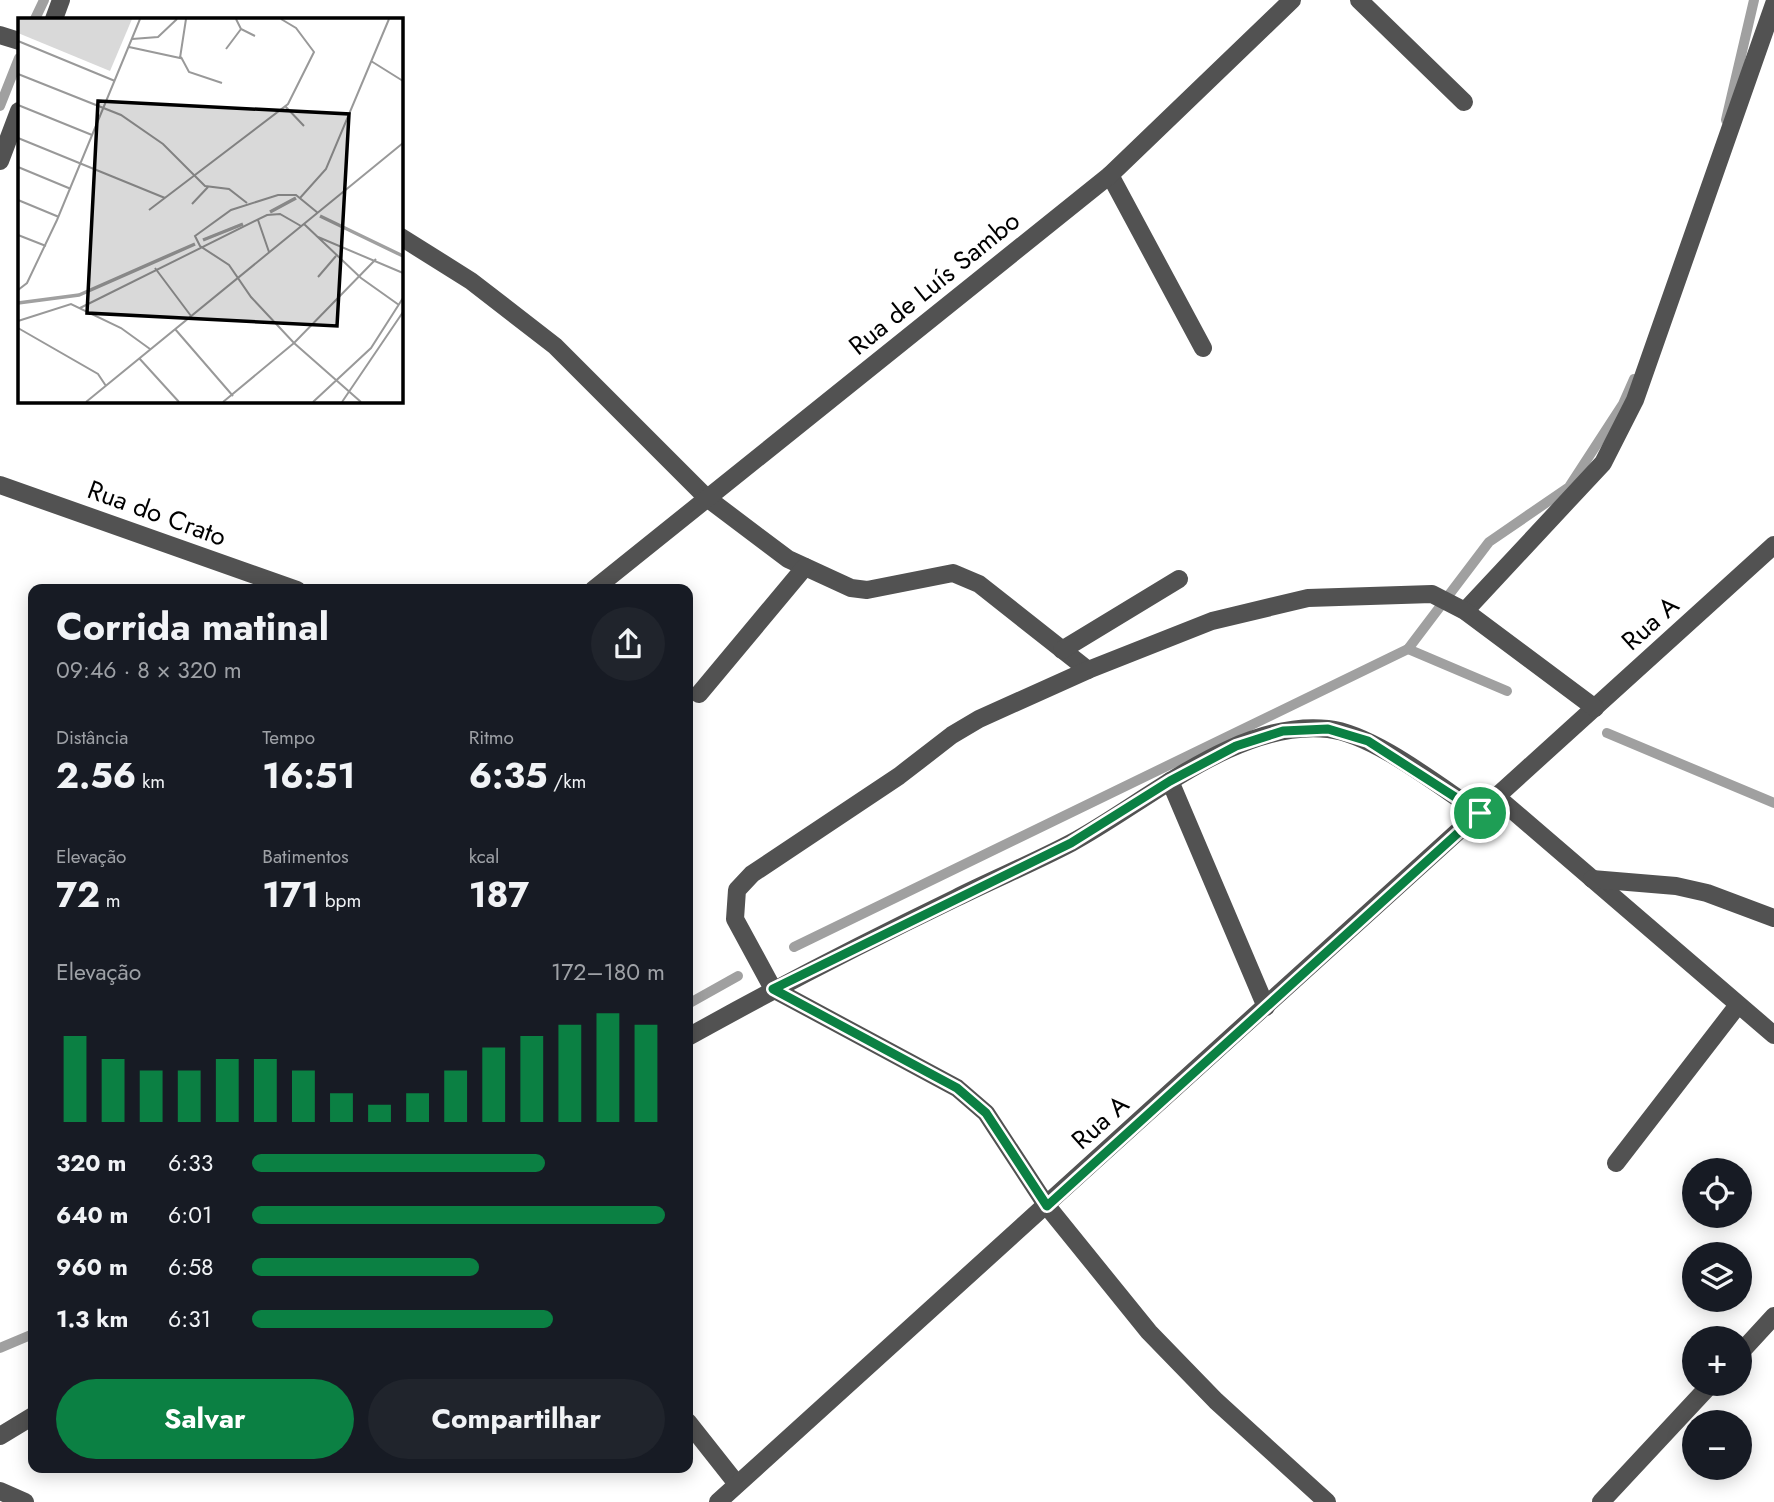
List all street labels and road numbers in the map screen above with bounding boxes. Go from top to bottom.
street label: Rua de Luís Sambo [840,202,1028,364]
street label: Rua do Crato [82,470,232,556]
street label: Rua A [1613,586,1688,659]
street label: Rua A [1063,1085,1138,1158]

